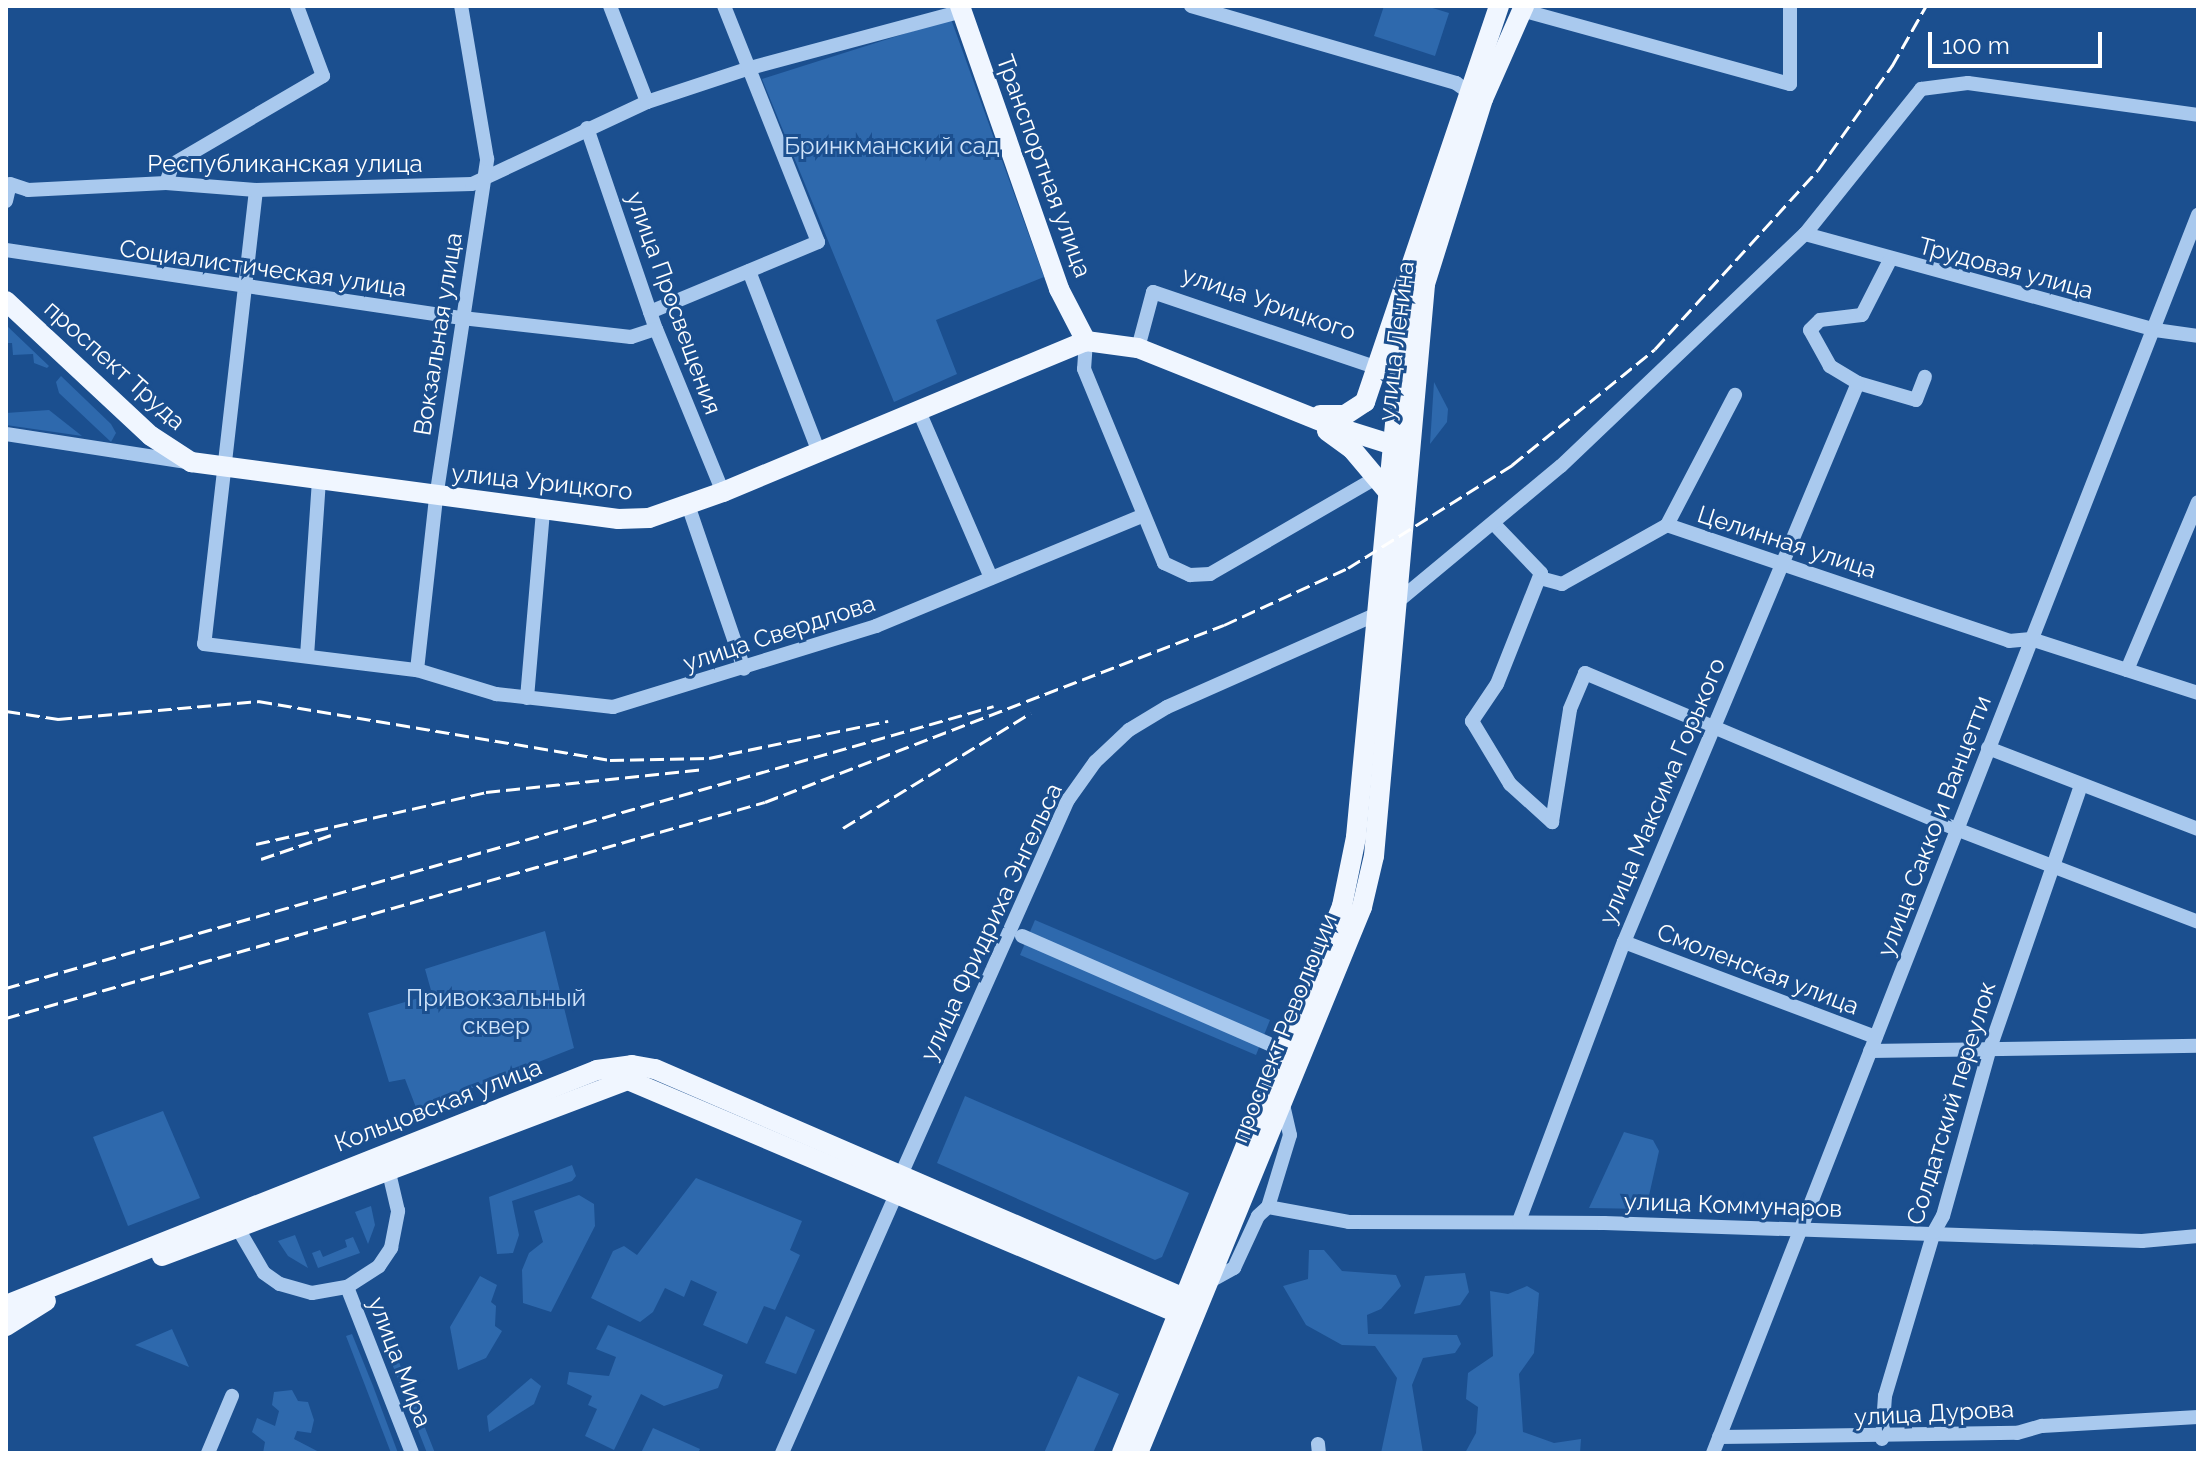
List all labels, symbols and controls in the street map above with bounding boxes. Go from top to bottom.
scale bar [1932,16,2106,66]
text: 100 m [1942,31,2010,60]
street label: Транспортная улица [990,51,1098,281]
park label: Бринкманский сад [784,132,1000,160]
street label: Республиканская улица [147,150,423,178]
street label: улица Просвещения [620,188,728,418]
street label: Вокзальная улица [408,230,468,438]
street label: Трудовая улица [1915,231,2097,305]
street label: Социалистическая улица [117,234,409,302]
street label: улица Ленина [1372,259,1420,423]
street label: улица Урицкого [1178,260,1360,346]
street label: проспект Труда [38,294,192,436]
street label: улица Урицкого [450,458,634,506]
street label: Целинная улица [1694,499,1880,585]
street label: улица Свердлова [679,588,879,678]
street label: улица Максима Горького [1593,653,1731,929]
street label: улица Сакко и Ванцетти [1871,692,1997,960]
street label: улица Фридриха Энгельса [914,779,1068,1065]
street label: проспект Революции [1225,909,1343,1147]
street label: Смоленская улица [1653,917,1863,1021]
street label: Солдатский переулок [1900,978,2002,1228]
park label: Привокзальный сквер [406,984,586,1040]
street label: Кольцовская улица [330,1052,546,1158]
street label: улица Коммунаров [1623,1187,1843,1223]
street label: улица Мира [362,1293,438,1431]
street label: улица Дурова [1853,1394,2015,1432]

